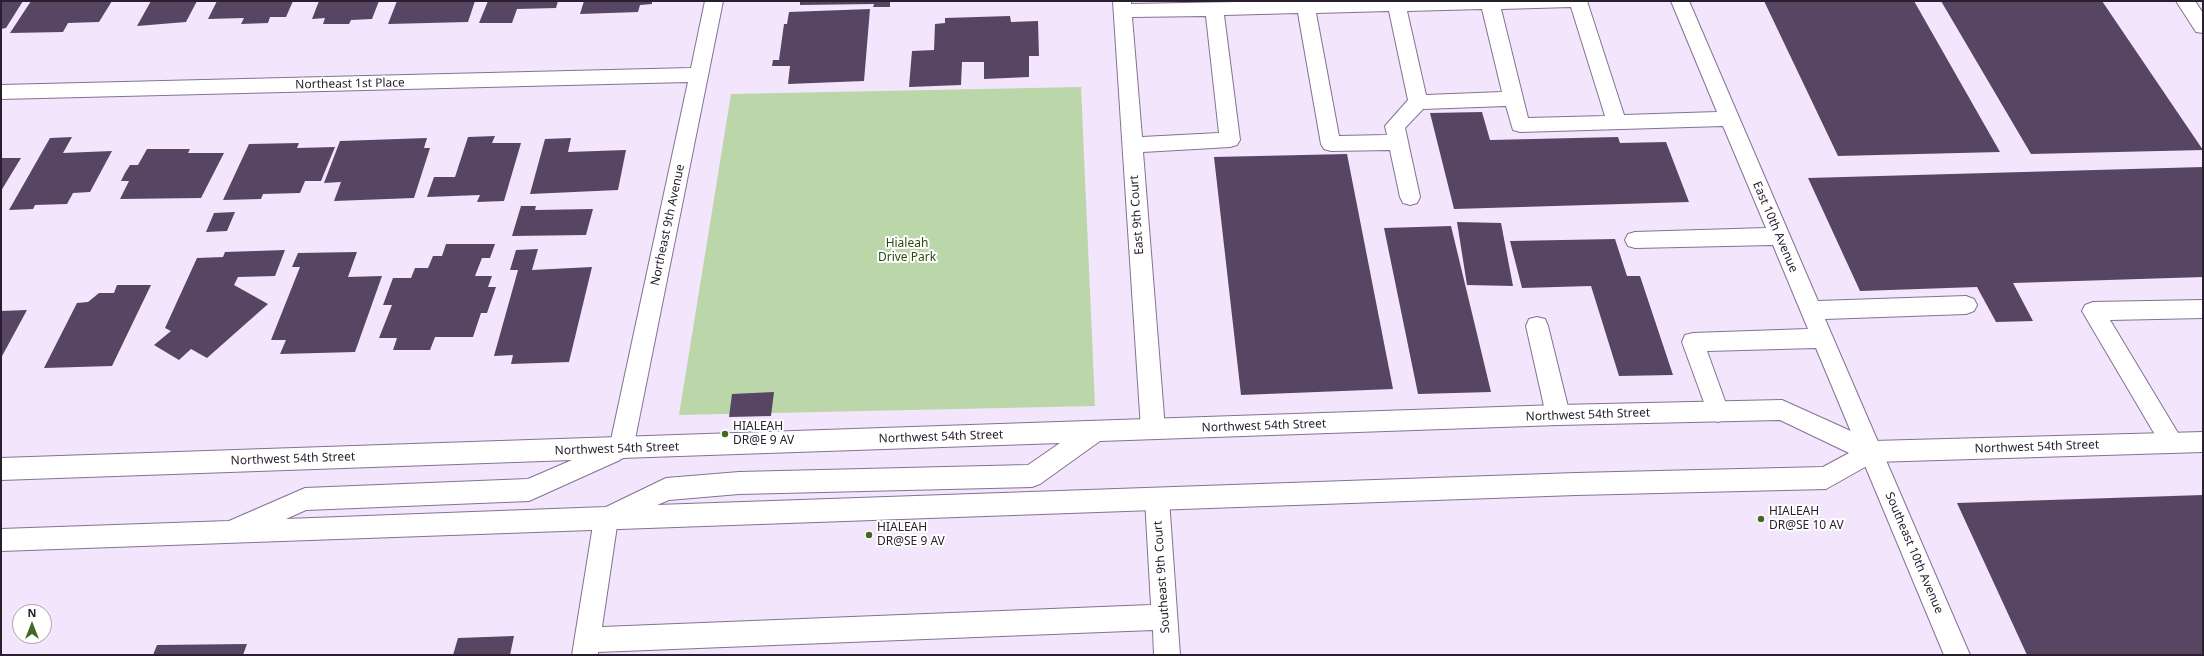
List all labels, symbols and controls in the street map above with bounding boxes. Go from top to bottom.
street label: Northeast 1st Place [295,76,405,92]
street label: Northeast 9th Avenue [648,163,688,287]
street label: East 9th Court [1127,175,1147,255]
street label: East 10th Avenue [1749,179,1801,275]
park label: Hialeah Drive Park [878,237,936,265]
street label: Northwest 54th Street [1525,406,1651,424]
street label: Northwest 54th Street [1201,417,1327,435]
place label: HIALEAH DR@E 9 AV [733,420,794,448]
street label: Northwest 54th Street [878,428,1004,446]
marker: HIALEAH DR@E 9 AV [720,429,730,439]
street label: Northwest 54th Street [1974,438,2100,456]
street label: Northwest 54th Street [554,440,680,458]
street label: Northwest 54th Street [230,450,356,468]
street label: Southeast 10th Avenue [1882,490,1946,616]
place label: HIALEAH DR@SE 10 AV [1769,505,1844,533]
marker: HIALEAH DR@SE 10 AV [1756,514,1766,524]
street label: Southeast 9th Court [1151,520,1173,634]
place label: HIALEAH DR@SE 9 AV [877,521,945,549]
marker: HIALEAH DR@SE 9 AV [864,530,874,540]
north arrow [12,604,52,644]
text: N [28,605,36,620]

